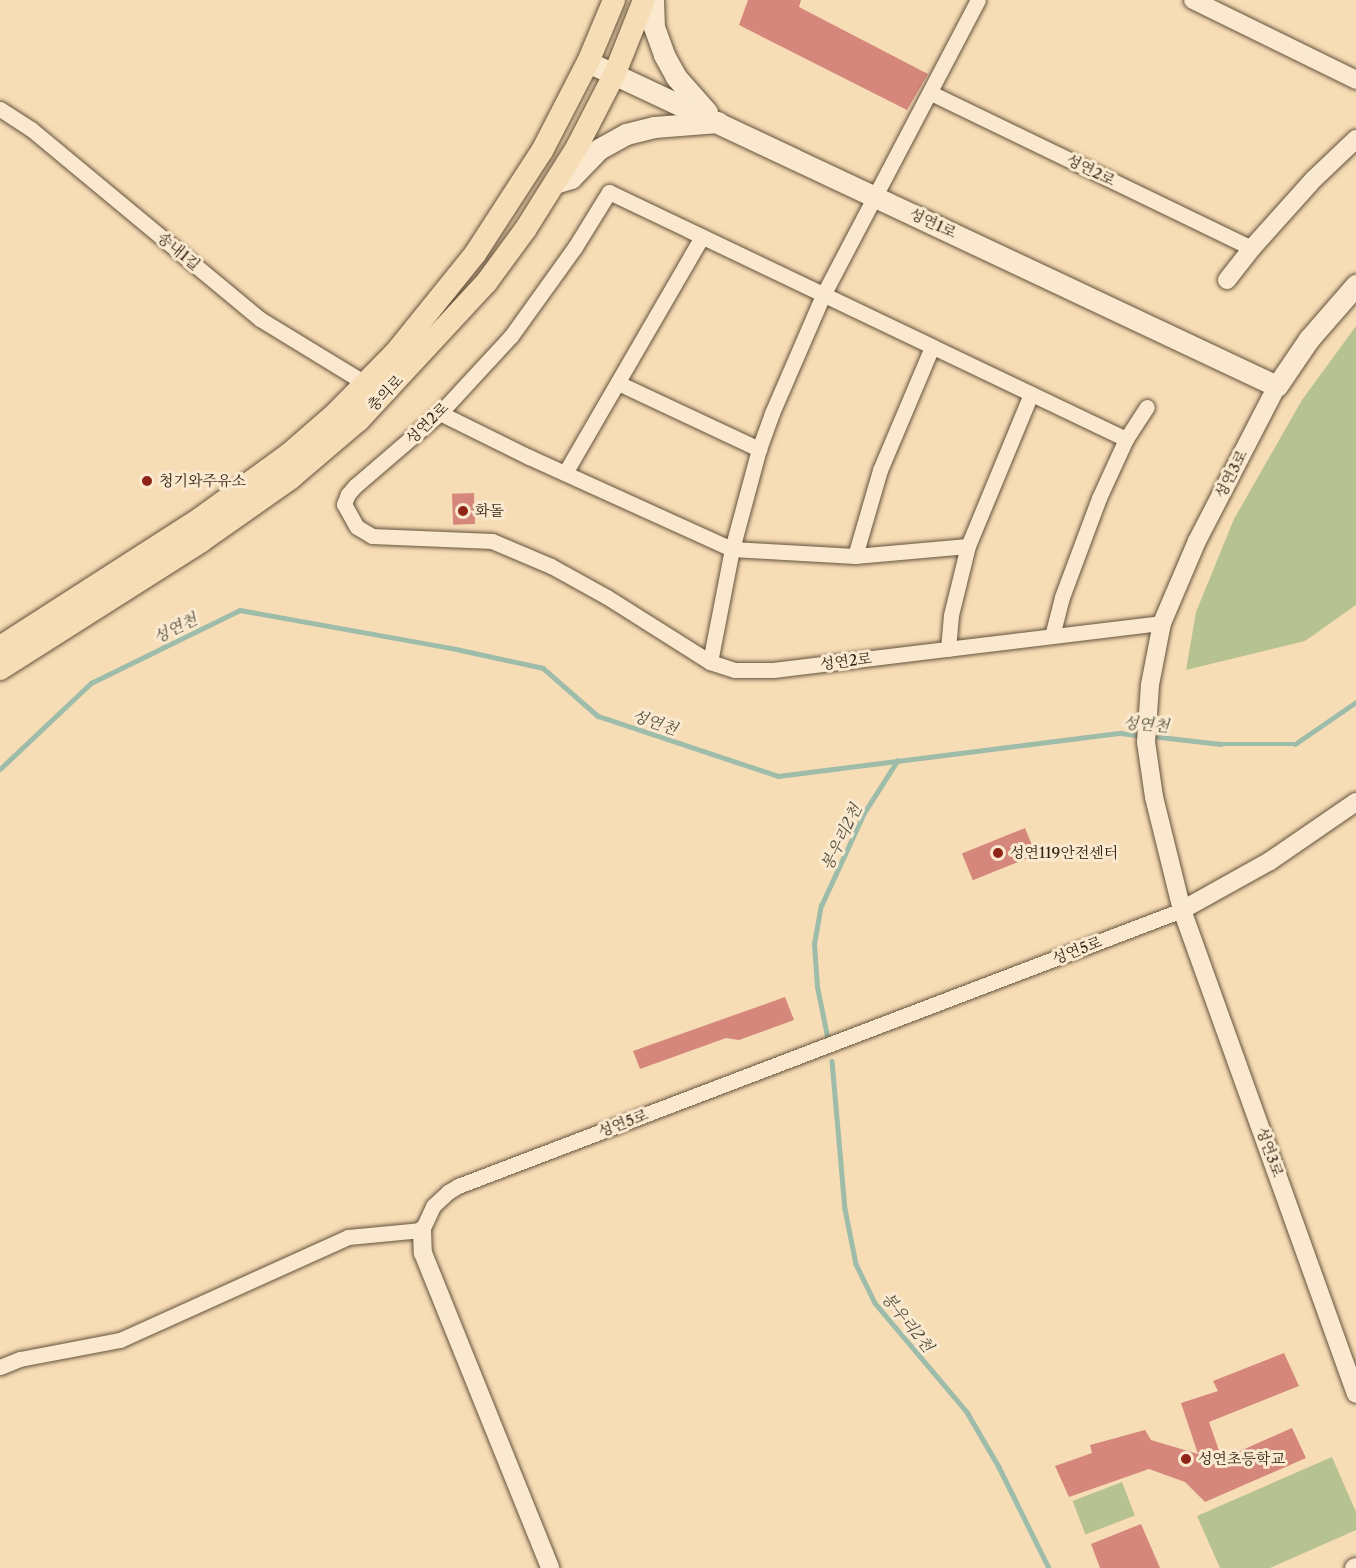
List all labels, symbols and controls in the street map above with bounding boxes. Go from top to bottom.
street label: 성연2로 [1064,150,1118,190]
street label: 성연1로 [907,204,959,242]
street label: 송내1길 [154,228,204,274]
street label: 충의로 [363,371,407,415]
street label: 성연2로 [402,398,452,448]
street label: 성연3로 [1211,447,1251,501]
place label: 청기와주유소 [159,472,246,490]
marker: 청기와주유소 [140,474,154,488]
place label: 화돌 [475,502,504,520]
marker: 화돌 [456,504,470,518]
water label: 성연천 [150,609,200,647]
street label: 성연2로 [819,649,873,673]
water label: 성연천 [630,705,680,739]
water label: 성연천 [1122,712,1170,736]
water label: 봉우리2천 [817,801,865,873]
place label: 성연119안전센터 [1010,844,1118,862]
marker: 성연119안전센터 [991,846,1005,860]
street label: 성연5로 [1050,932,1104,968]
street label: 성연5로 [596,1105,650,1141]
street label: 성연3로 [1253,1125,1287,1179]
water label: 봉우리2천 [878,1288,938,1356]
place label: 성연초등학교 [1198,1450,1285,1468]
marker: 성연초등학교 [1179,1452,1193,1466]

